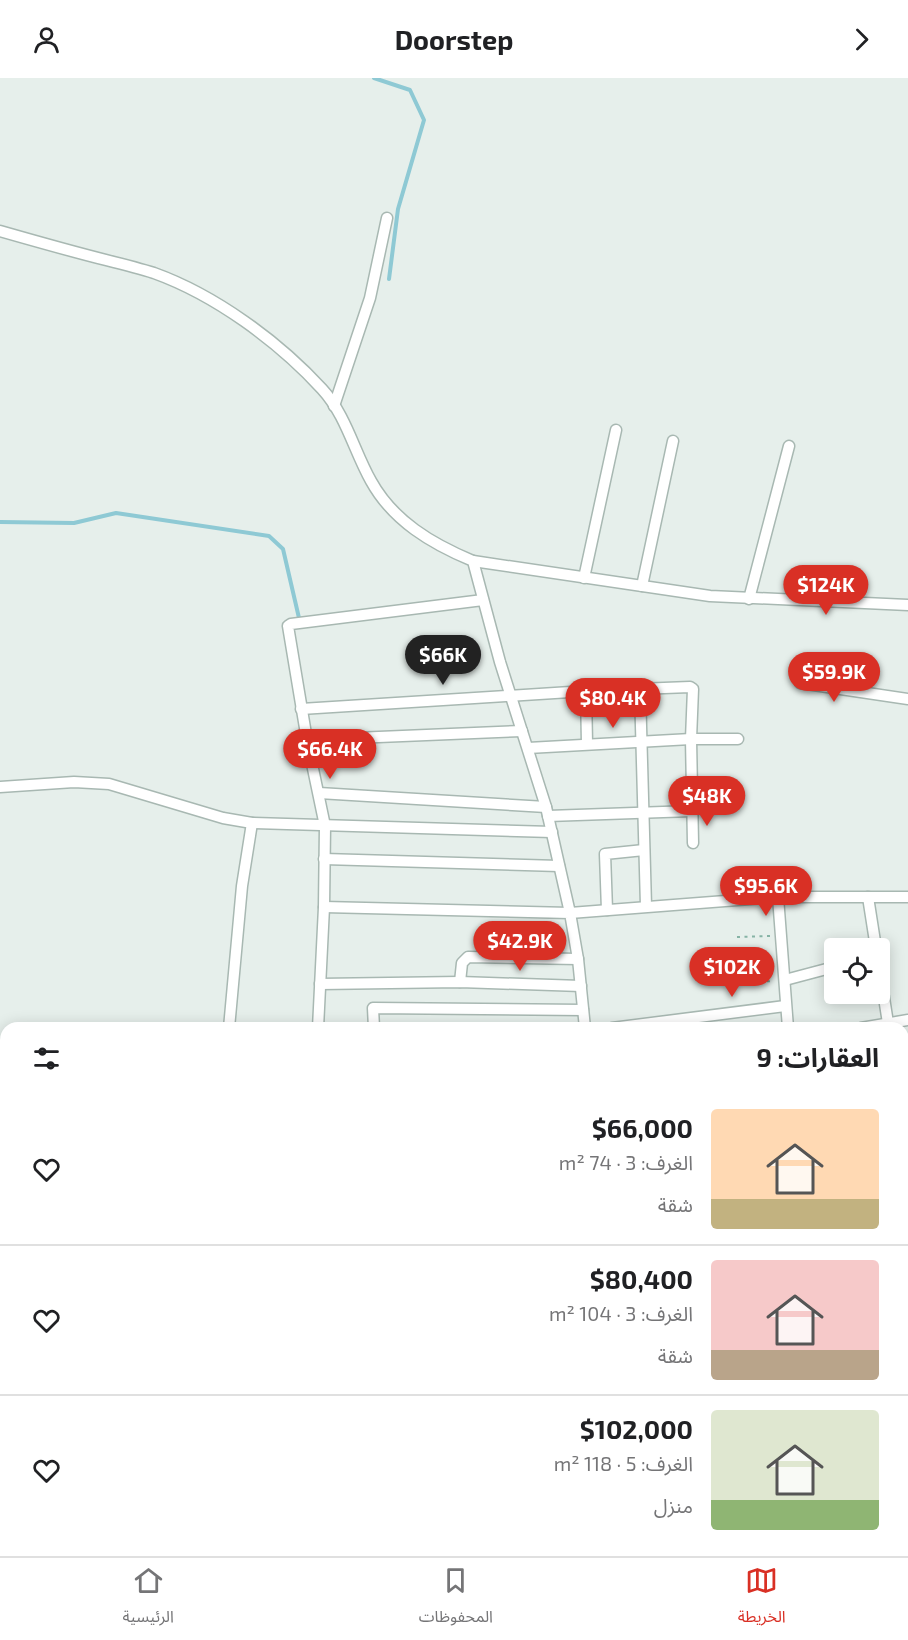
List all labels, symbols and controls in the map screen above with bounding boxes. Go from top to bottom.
icon: person [30,23,63,56]
text: Doorstep [395,23,513,55]
icon: forward [845,23,878,56]
pin: $124K [784,565,868,616]
text: $124K [797,572,855,596]
pin: $66K [407,635,479,686]
text: $66K [419,642,467,666]
pin: $59.9K [785,652,883,703]
text: $59.9K [802,659,866,683]
pin: $80.4K [564,678,662,729]
text: $80.4K [580,685,646,709]
pin: $66.4K [281,729,379,780]
text: $66.4K [297,736,363,760]
pin: $48K [671,776,743,827]
text: $48K [682,783,732,807]
pin: $95.6K [717,866,815,917]
text: $95.6K [734,873,798,897]
pin: $42.9K [471,921,569,972]
text: $42.9K [487,928,553,952]
map controls [824,938,890,1004]
button: locate [824,938,890,1004]
pin: $102K [690,947,774,998]
text: $102K [703,954,761,978]
text: العقارات: 9 [756,1041,879,1072]
icon: filters [30,1042,63,1075]
text: $66,000 [592,1112,693,1143]
icon: home [759,1133,831,1205]
text: الغرف: 3 · 74 m² [559,1150,693,1174]
icon: heart [30,1153,63,1186]
text: شقة [658,1192,693,1216]
text: $80,400 [590,1263,693,1294]
icon: home [759,1284,831,1356]
text: الغرف: 3 · 104 m² [549,1301,693,1325]
icon: heart [30,1304,63,1337]
text: شقة [658,1343,693,1367]
text: $102,000 [580,1413,693,1444]
icon: home [759,1434,831,1506]
text: الغرف: 5 · 118 m² [554,1451,693,1475]
icon: heart [30,1454,63,1487]
text: منزل [654,1493,693,1517]
tab: الرئيسية [122,1564,174,1634]
tab: المحفوظات [419,1564,493,1634]
tab: الخريطة [738,1564,786,1634]

